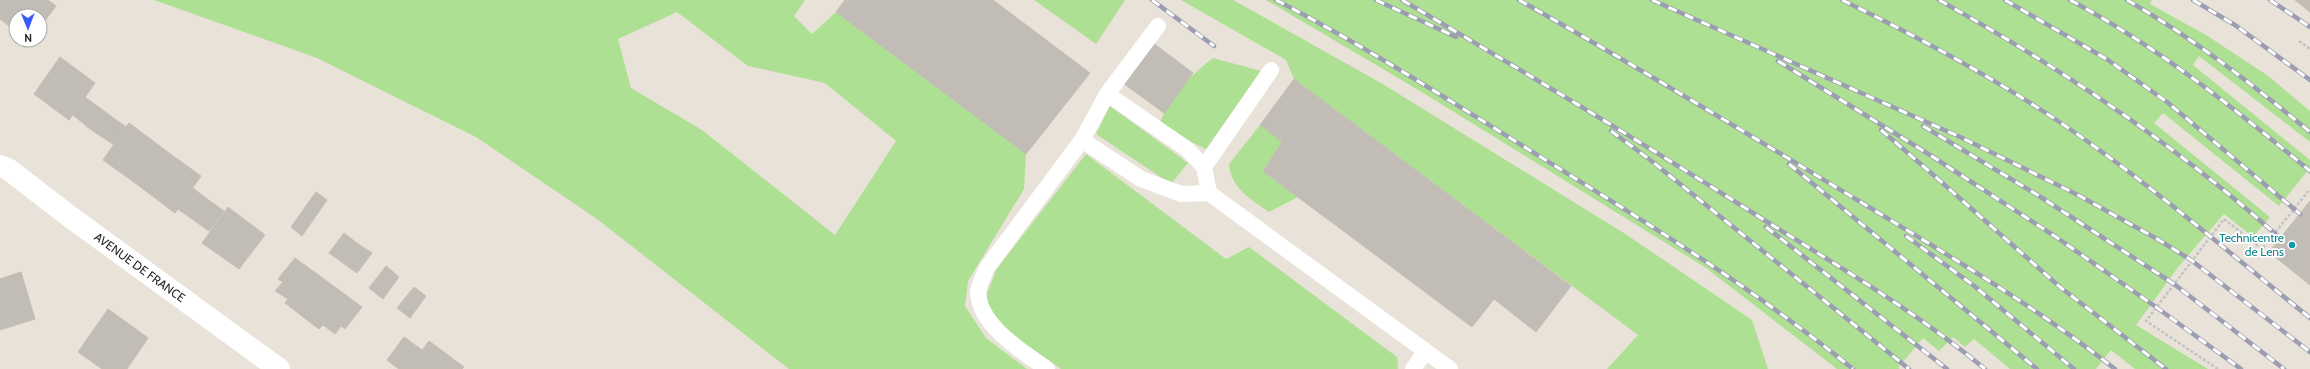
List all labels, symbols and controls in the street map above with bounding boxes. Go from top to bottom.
north arrow [8,8,48,48]
text: N [24,31,32,45]
street label: AVENUE DE FRANCE [92,229,189,305]
place label: Technicentre de Lens [2219,230,2284,259]
marker: Technicentre de Lens [2287,240,2297,250]

